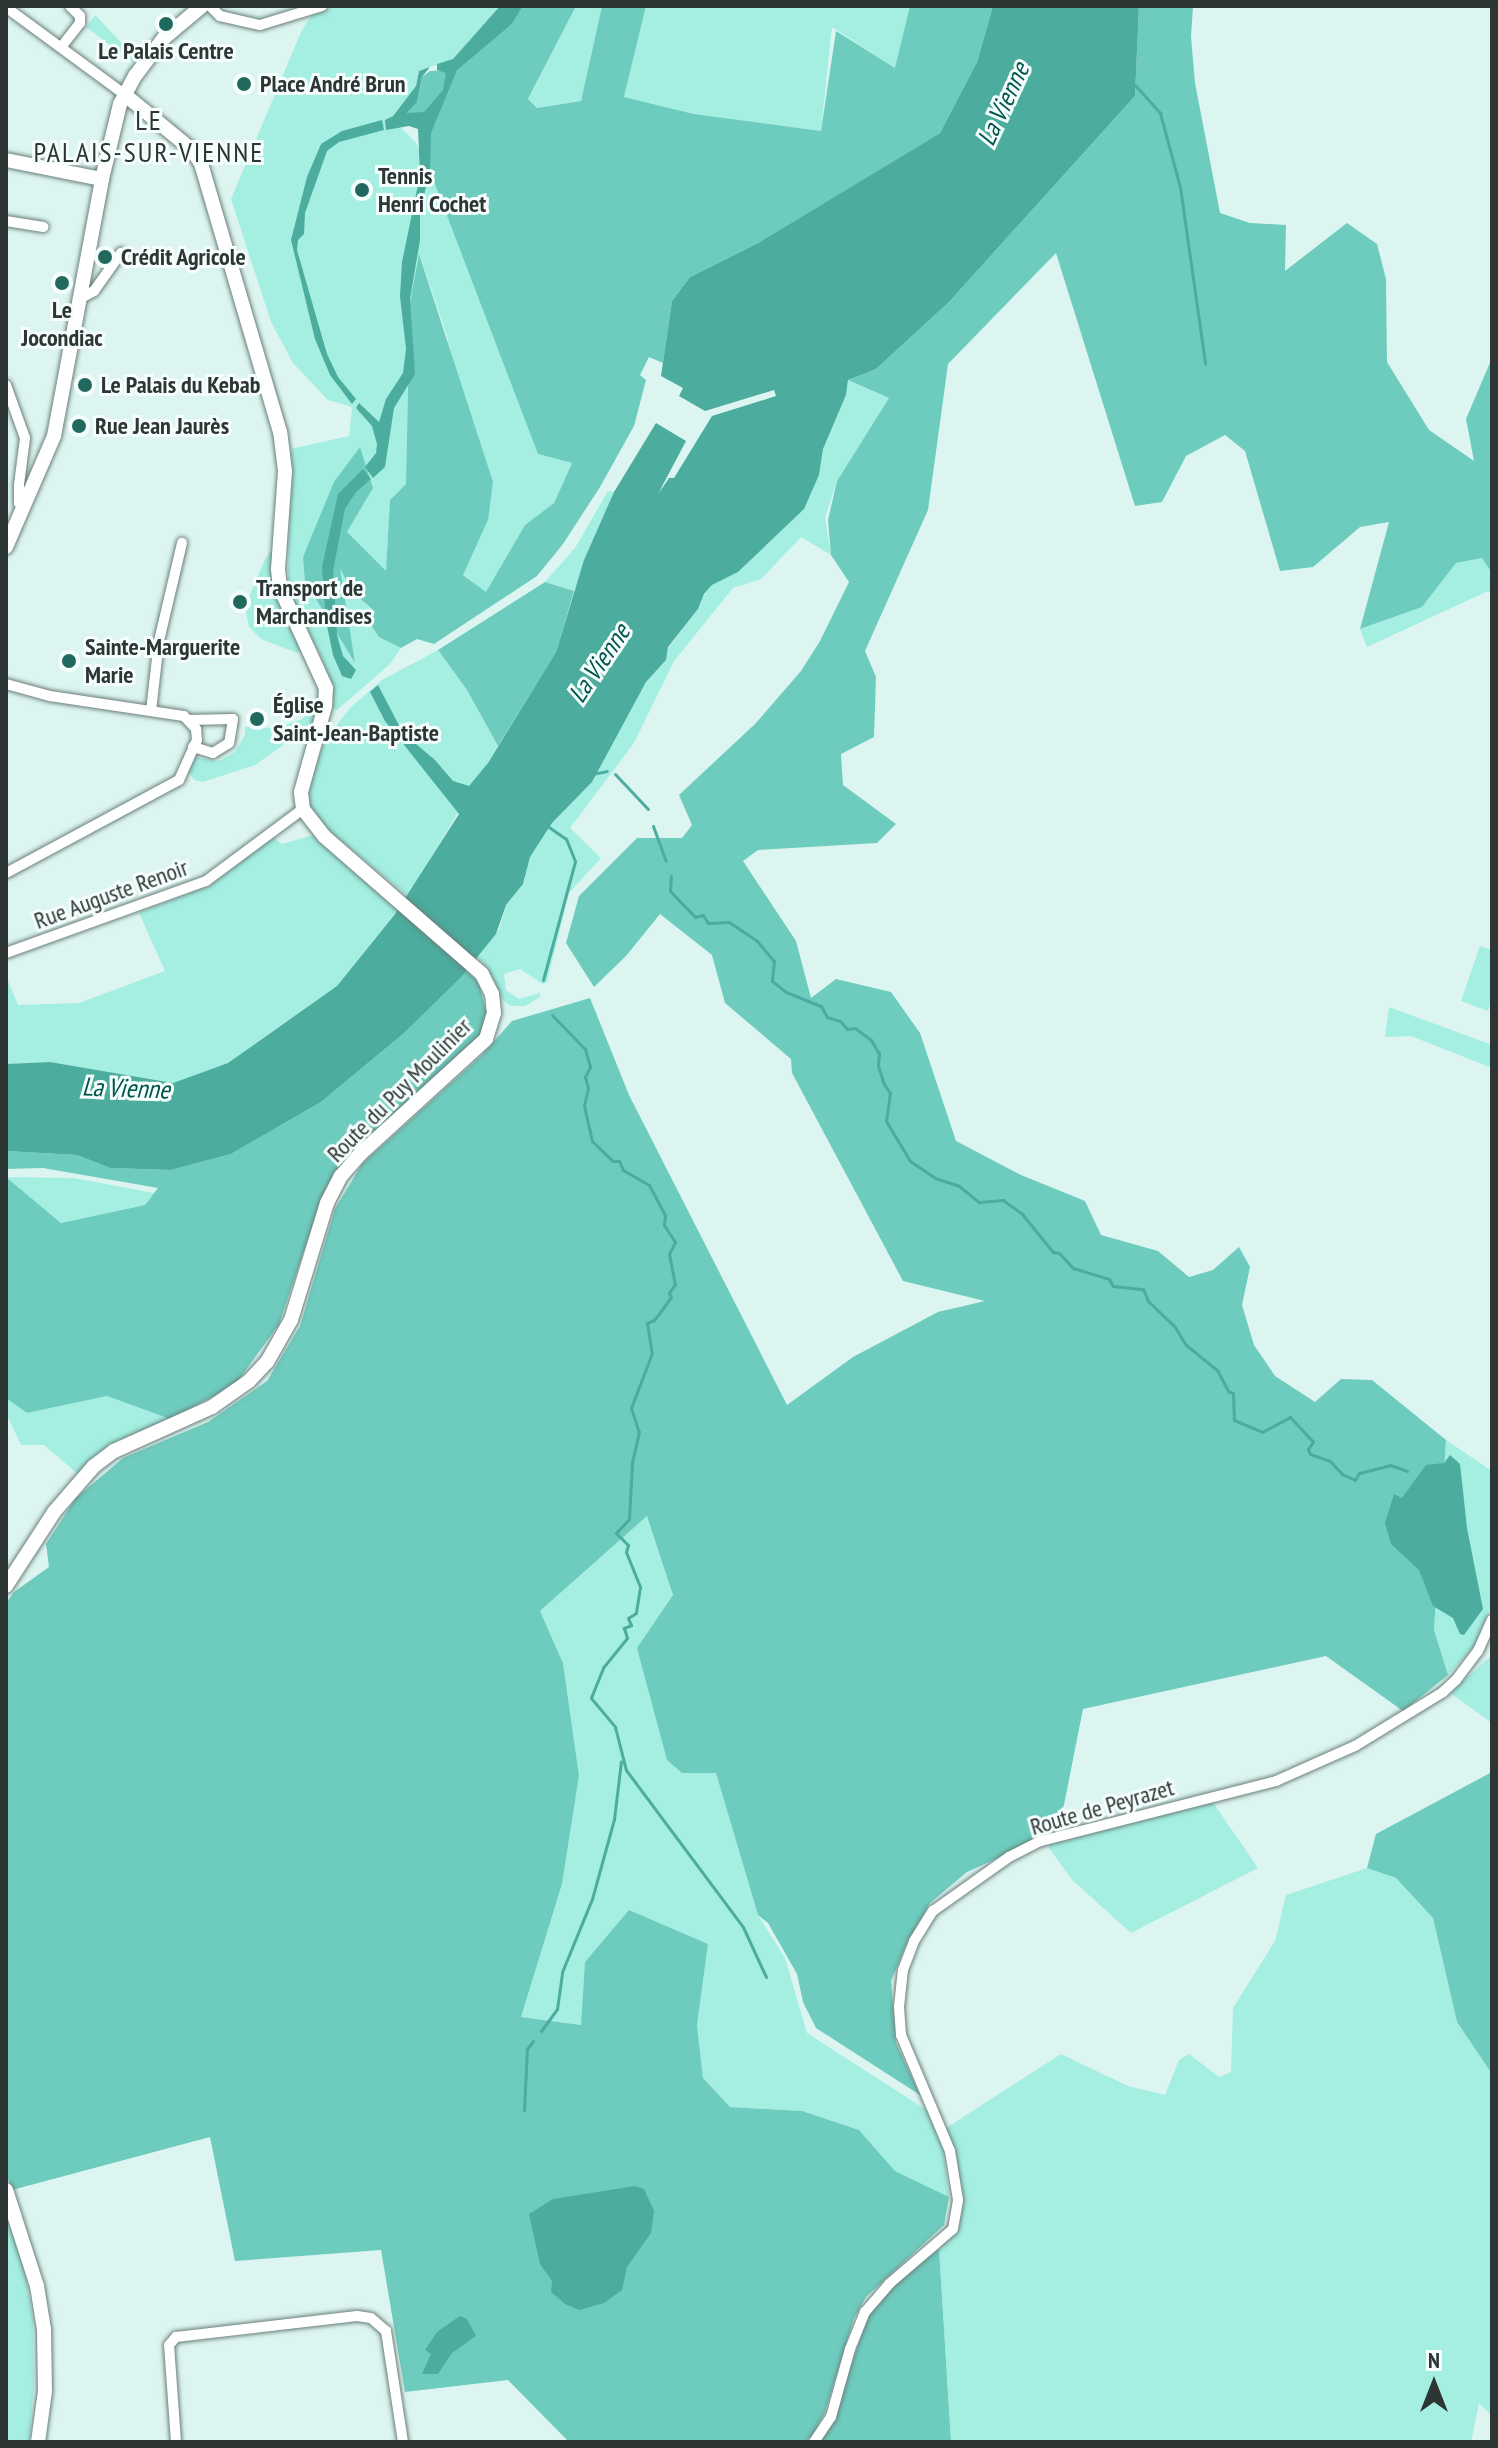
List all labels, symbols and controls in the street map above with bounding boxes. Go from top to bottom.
marker: Le Palais Centre [157,15,175,33]
place label: Le Palais Centre [98,37,234,65]
water label: La Vienne [970,57,1036,151]
place label: Place André Brun [260,70,406,98]
marker: Place André Brun [235,75,253,93]
district label: LE PALAIS-SUR-VIENNE [34,103,264,169]
place label: Tennis Henri Cochet [378,162,487,218]
marker: Tennis Henri Cochet [353,181,371,199]
place label: Crédit Agricole [121,243,247,271]
marker: Crédit Agricole [96,248,114,266]
marker: Le Jocondiac [53,274,71,292]
place label: Le Jocondiac [21,296,103,352]
place label: Le Palais du Kebab [101,371,260,399]
marker: Le Palais du Kebab [76,376,94,394]
place label: Rue Jean Jaurès [95,412,229,440]
marker: Rue Jean Jaurès [70,417,88,435]
place label: Transport de Marchandises [256,574,372,630]
marker: Transport de Marchandises [231,593,249,611]
water label: La Vienne [561,618,637,708]
place label: Sainte-Marguerite Marie [85,633,240,689]
marker: Sainte-Marguerite Marie [60,652,78,670]
place label: Église Saint-Jean-Baptiste [273,691,439,747]
marker: Église Saint-Jean-Baptiste [248,710,266,728]
street label: Rue Auguste Renoir [30,853,192,935]
street label: Route du Puy Moulinier [321,1012,477,1168]
water label: La Vienne [81,1071,171,1105]
street label: Route de Peyrazet [1027,1773,1177,1841]
north arrow [1394,2344,1474,2424]
text: N [1428,2346,1440,2374]

